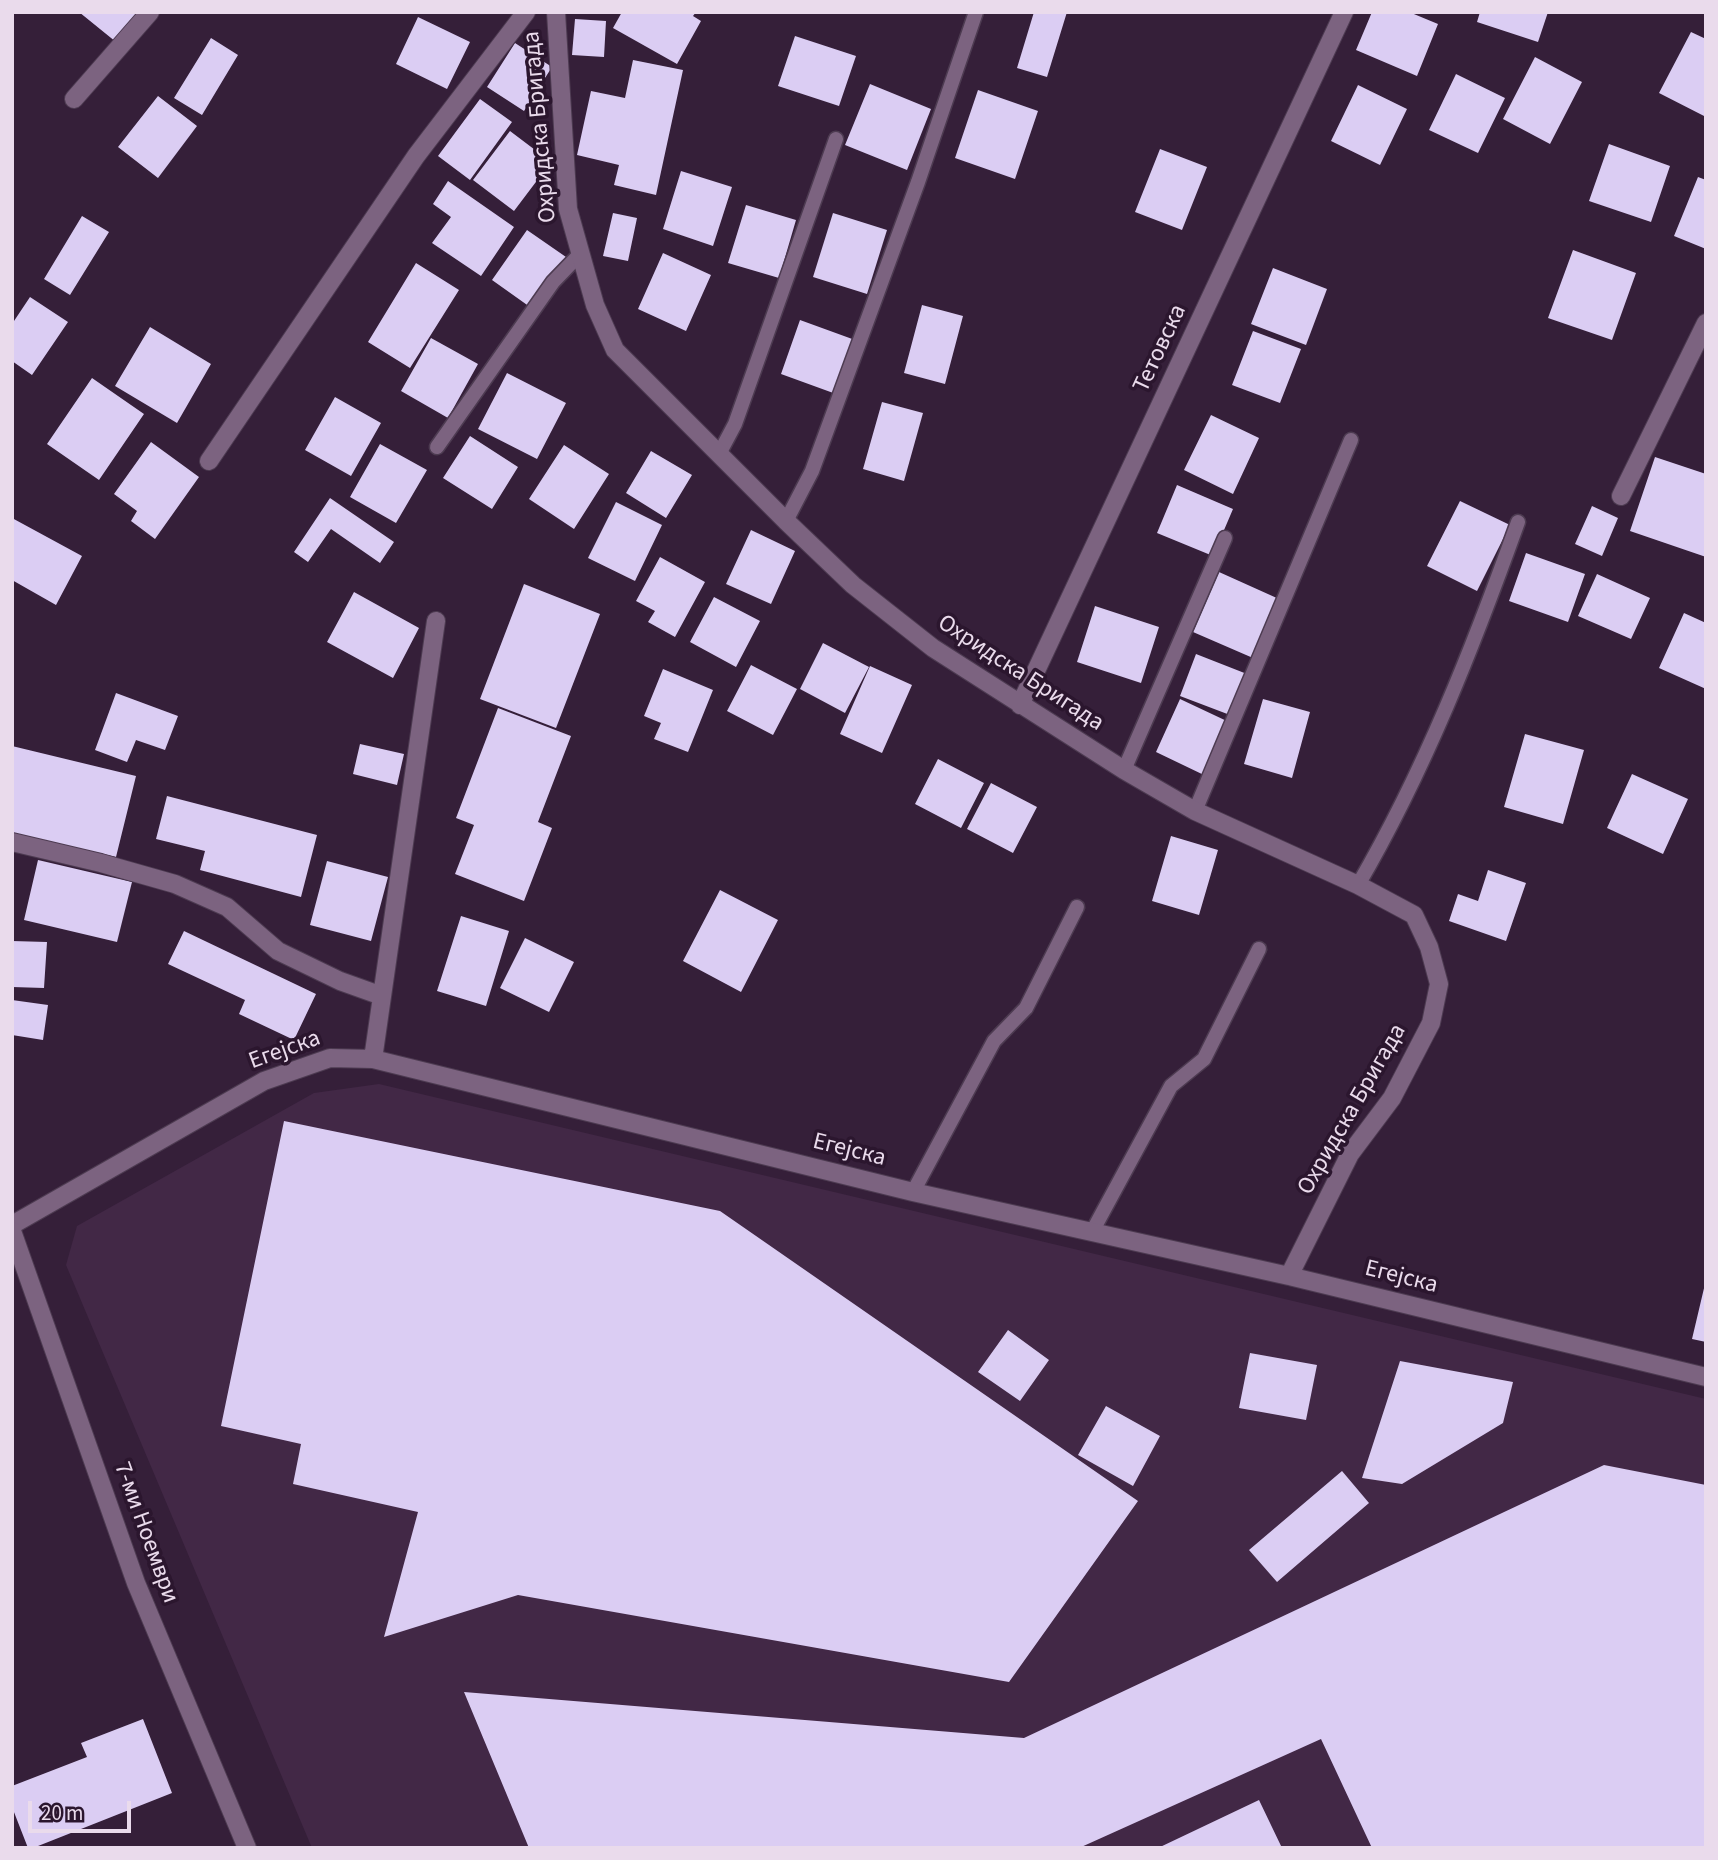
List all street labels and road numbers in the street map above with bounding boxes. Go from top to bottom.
street label: Охридска Бригада [518,30,564,224]
street label: Тетовска [1128,301,1194,397]
street label: Охридска Бригада [931,610,1109,738]
street label: Охридска Бригада [1292,1019,1414,1201]
street label: Егејска [245,1025,325,1077]
street label: Егејска [810,1128,888,1174]
street label: Егејска [1362,1255,1440,1301]
street label: 7-ми Ноември [106,1459,184,1607]

